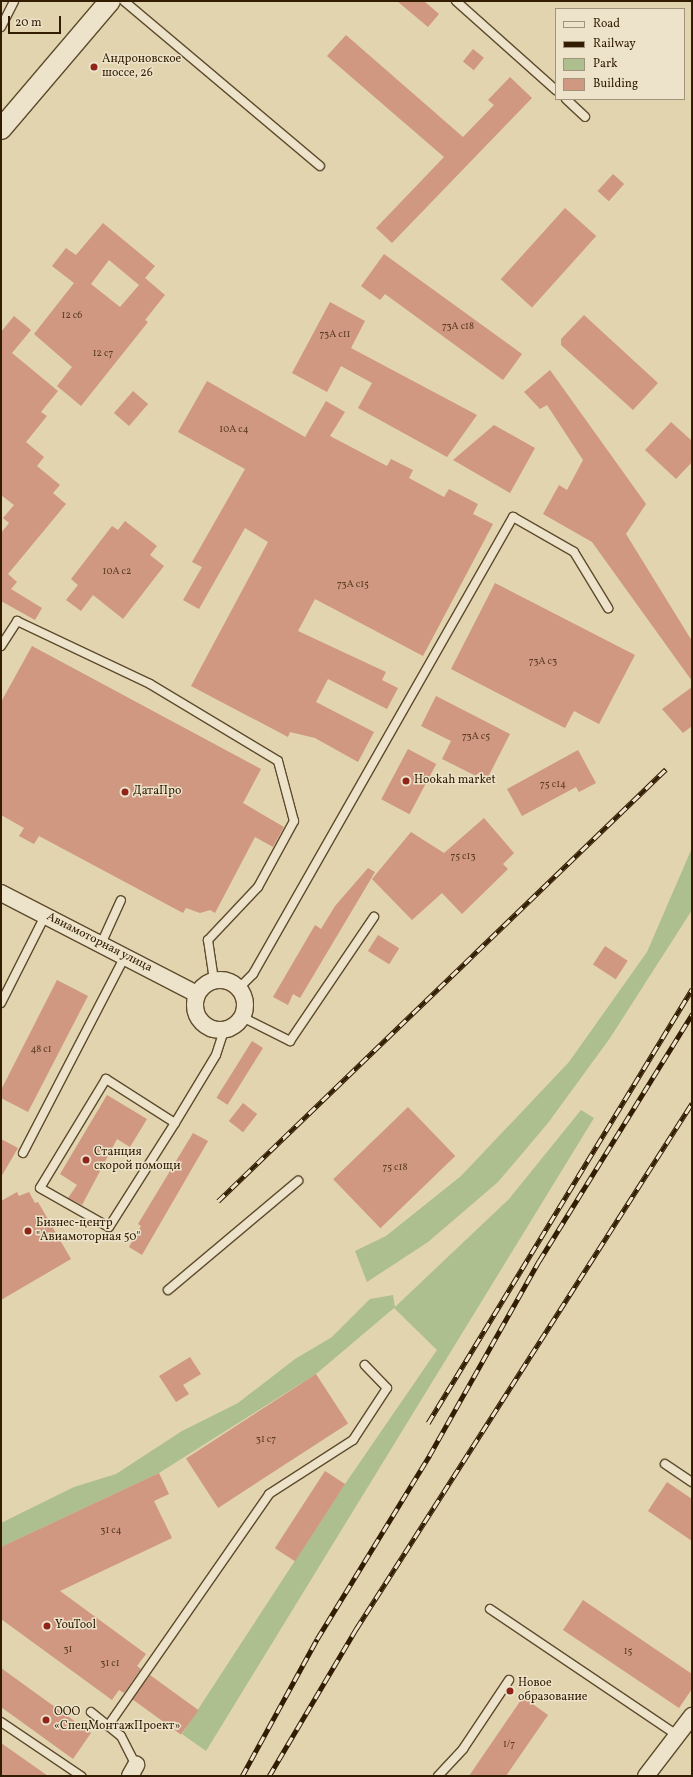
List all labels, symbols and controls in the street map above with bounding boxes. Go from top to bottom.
scale bar [10,8,63,34]
legend [555,8,685,100]
text: 20 m [15,15,42,31]
text: Road [593,16,620,32]
text: Railway [593,36,636,52]
place label: Андроновское шоссе, 26 [102,53,181,81]
text: Park [593,56,618,72]
marker: Андроновское шоссе, 26 [89,62,99,72]
text: Building [593,76,638,92]
house number: 12 с6 [62,310,82,322]
house number: 73А с18 [442,321,474,333]
house number: 73А с11 [320,329,350,341]
house number: 12 с7 [93,348,113,360]
house number: 10А с4 [219,424,249,436]
house number: 10А с2 [103,566,131,578]
house number: 73А с15 [337,579,369,591]
house number: 73А с3 [529,656,557,668]
house number: 73А с5 [462,731,490,743]
place label: Hookah market [414,774,496,788]
marker: Hookah market [401,776,411,786]
house number: 75 с14 [540,779,566,791]
place label: ДатаПро [133,785,181,799]
marker: ДатаПро [120,787,130,797]
house number: 75 с13 [450,851,476,863]
street label: Авиамоторная улица [44,910,154,976]
house number: 48 с1 [30,1044,52,1056]
place label: Станция скорой помощи [94,1146,180,1174]
marker: Станция скорой помощи [81,1155,91,1165]
house number: 75 с18 [382,1162,408,1174]
place label: Бизнес-центр "Авиамоторная 50" [36,1217,140,1245]
marker: Бизнес-центр "Авиамоторная 50" [23,1226,33,1236]
house number: 31 с7 [256,1434,276,1446]
house number: 31 с4 [100,1525,122,1537]
place label: YouTool [55,1619,96,1633]
marker: YouTool [42,1621,52,1631]
house number: 31 [63,1644,73,1656]
house number: 15 [624,1646,632,1658]
house number: 31 с1 [100,1658,120,1670]
place label: Новое образование [518,1677,588,1705]
marker: Новое образование [505,1686,515,1696]
place label: ООО «СпецМонтажПроект» [54,1706,181,1734]
marker: ООО «СпецМонтажПроект» [41,1715,51,1725]
house number: 1/7 [503,1739,515,1751]

